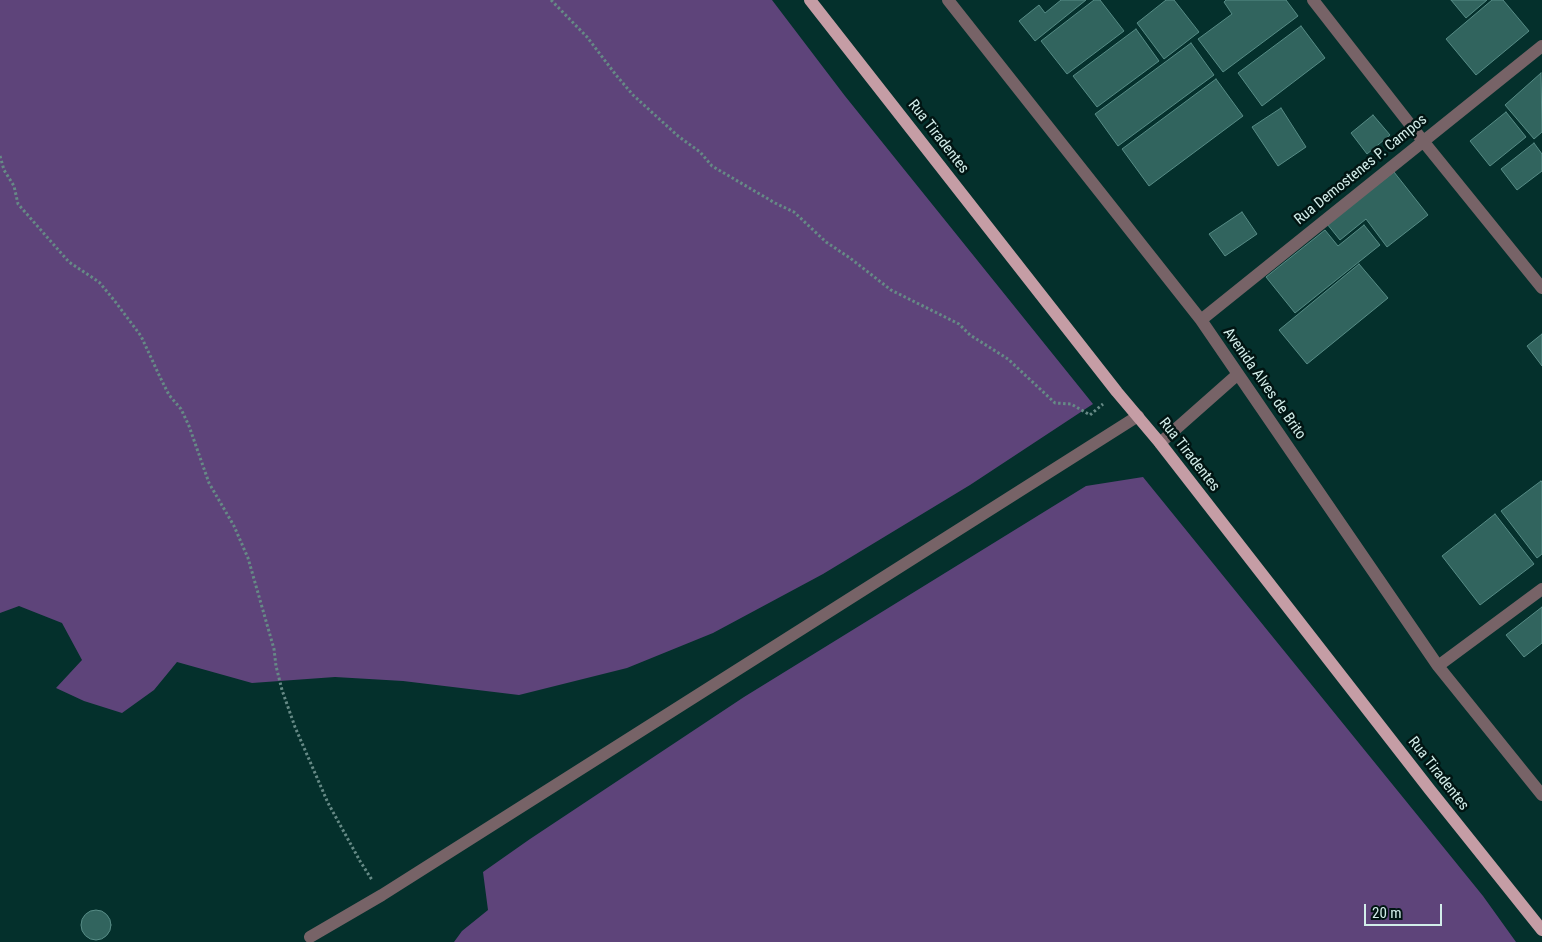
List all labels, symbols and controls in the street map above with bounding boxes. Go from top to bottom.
street label: Rua Tiradentes [904,97,972,177]
street label: Rua Demostenes P. Campos [1291,111,1431,229]
street label: Avenida Alves de Brito [1219,325,1309,443]
street label: Rua Tiradentes [1155,415,1223,495]
street label: Rua Tiradentes [1404,734,1472,814]
scale bar [1367,894,1444,926]
text: 20 m [1372,904,1402,922]

